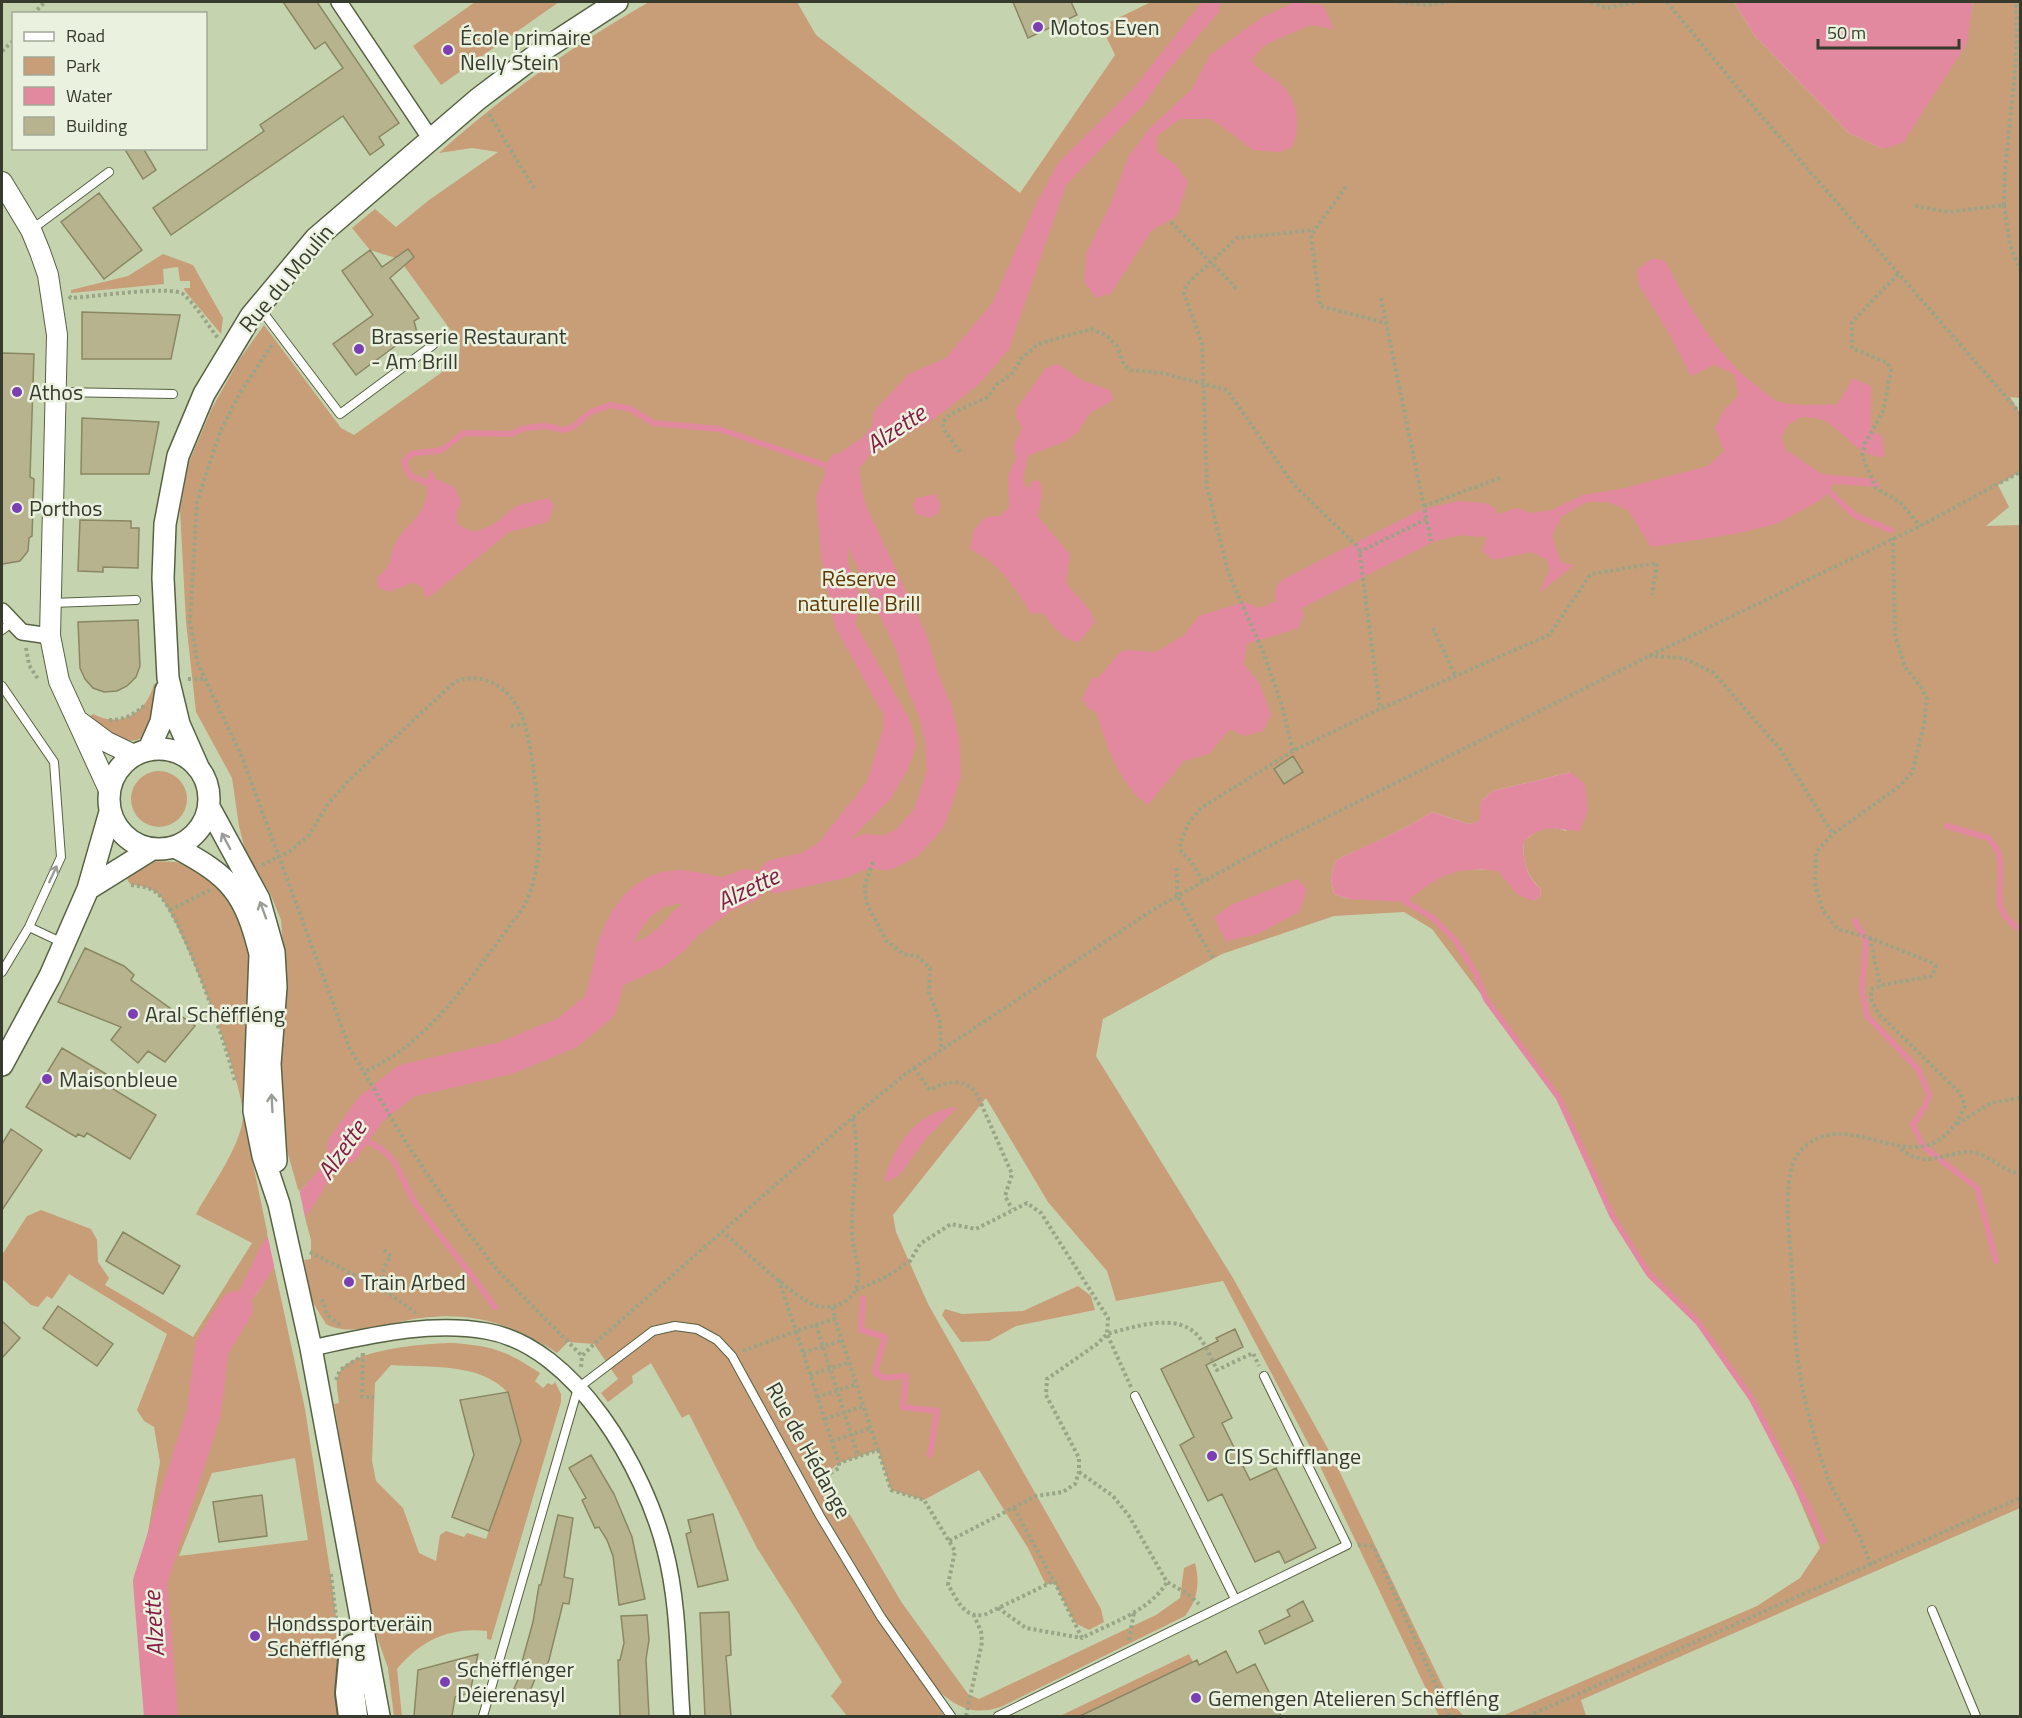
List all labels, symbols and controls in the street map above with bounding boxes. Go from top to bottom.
place label: Motos Even [1050,10,1160,44]
legend [12,12,207,150]
scale bar [1818,12,1959,50]
text: 50 m [1827,19,1866,46]
place label: École primaire Nelly Stein [460,20,591,79]
marker: Motos Even [1031,20,1045,34]
text: Road [66,22,105,49]
marker: École primaire Nelly Stein [441,43,455,57]
text: Park [66,52,101,79]
text: Water [66,82,112,109]
text: Building [66,112,127,139]
street label: Rue du Moulin [230,216,342,340]
place label: Brasserie Restaurant - Am Brill [371,319,567,378]
marker: Brasserie Restaurant - Am Brill [352,342,366,356]
place label: Athos [29,375,83,409]
marker: Athos [10,385,24,399]
water label: Alzette [858,394,934,461]
place label: Porthos [29,491,103,525]
marker: Porthos [10,501,24,515]
park label: Réserve naturelle Brill [797,561,921,620]
one-way arrow [220,832,231,850]
water label: Alzette [710,857,787,919]
one-way arrow [48,865,60,883]
one-way arrow [257,902,268,920]
place label: Aral Schëffléng [145,997,285,1031]
marker: Aral Schëffléng [126,1007,140,1021]
place label: Maisonbleue [59,1062,178,1096]
marker: Maisonbleue [40,1072,54,1086]
one-way arrow [266,1094,277,1114]
water label: Alzette [308,1111,376,1187]
place label: Train Arbed [361,1265,466,1299]
marker: Train Arbed [342,1275,356,1289]
street label: Rue de Hédange [757,1376,861,1524]
place label: CIS Schifflange [1224,1439,1361,1473]
marker: CIS Schifflange [1205,1449,1219,1463]
water label: Alzette [133,1588,173,1658]
place label: Hondssportveräin Schëffléng [267,1606,433,1665]
marker: Hondssportveräin Schëffléng [248,1629,262,1643]
place label: Schëfflénger Déierenasyl [457,1652,574,1711]
marker: Schëfflénger Déierenasyl [438,1675,452,1689]
place label: Gemengen Atelieren Schëffléng [1208,1681,1499,1715]
marker: Gemengen Atelieren Schëffléng [1189,1691,1203,1705]

